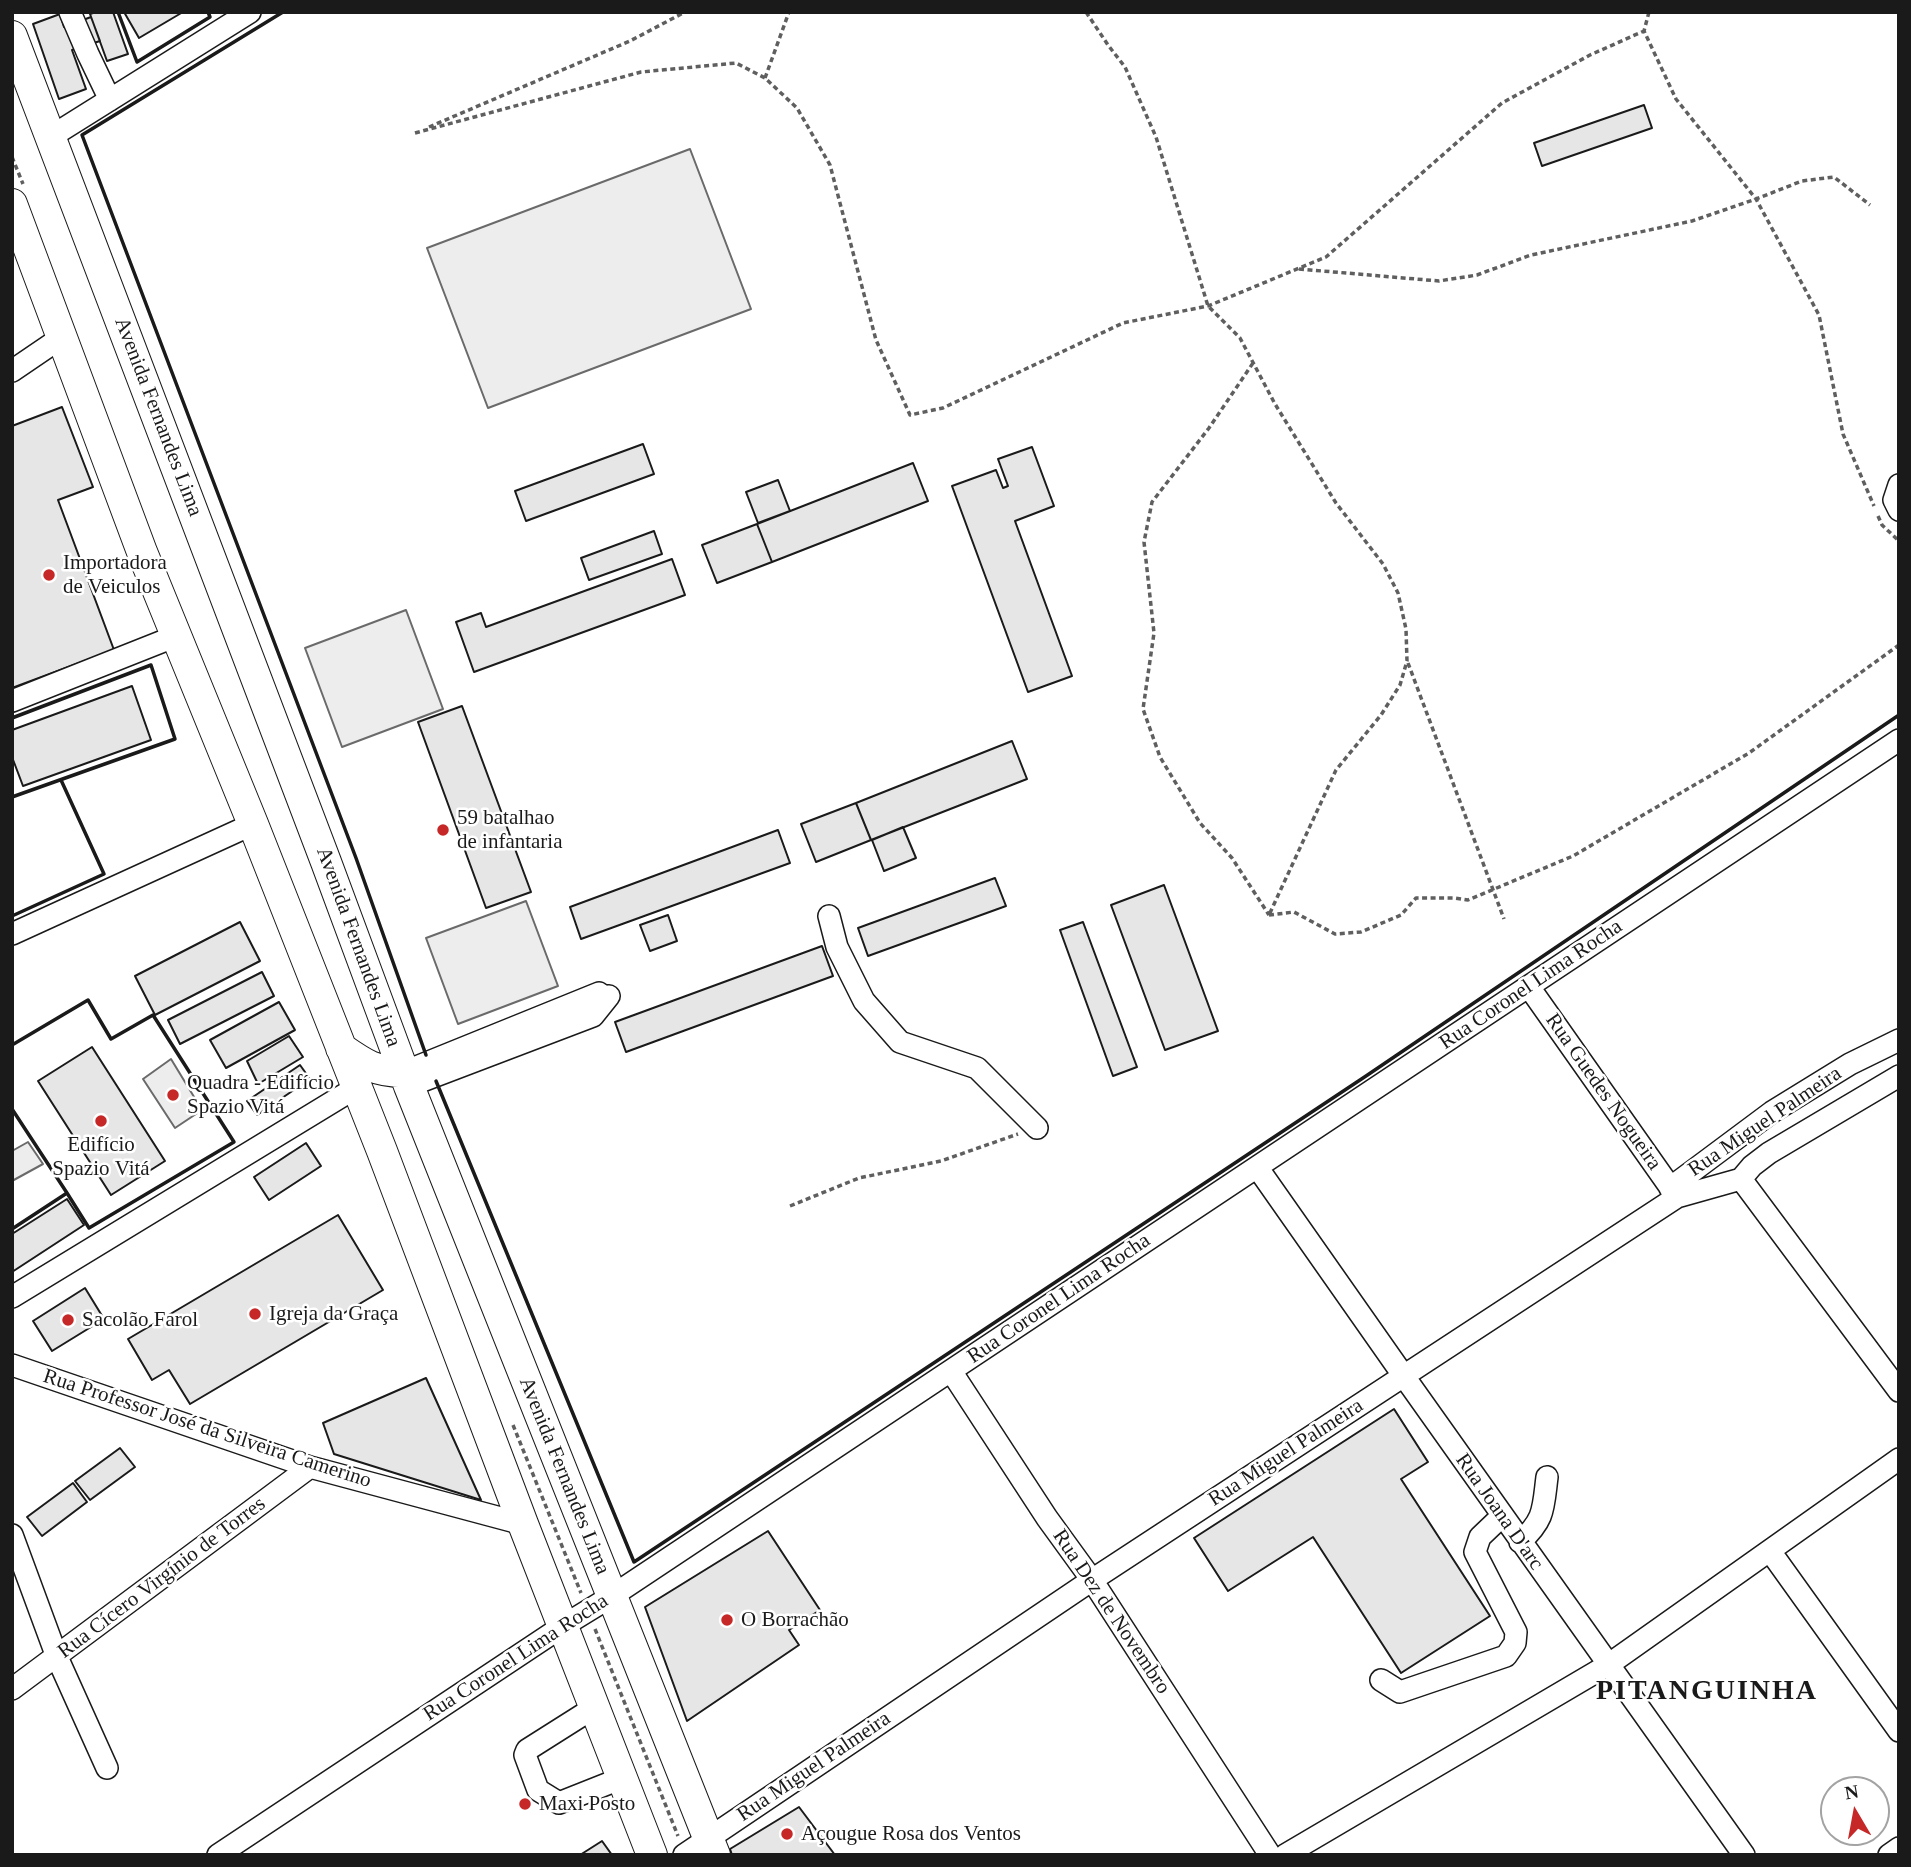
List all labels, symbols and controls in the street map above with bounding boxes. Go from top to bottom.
street label: Avenida Fernandes Lima [108,314,208,520]
place label: Importadora de Veiculos [63,550,167,600]
marker: Importadora de Veiculos [41,567,57,583]
place label: 59 batalhao de infantaria [457,805,563,855]
marker: 59 batalhao de infantaria [435,822,451,838]
street label: Avenida Fernandes Lima [310,844,406,1050]
street label: Rua Coronel Lima Rocha [1435,914,1627,1056]
street label: Rua Guedes Nogueira [1539,1009,1667,1175]
street label: Rua Miguel Palmeira [1683,1061,1847,1183]
place label: Quadra - Edifício Spazio Vitá [187,1070,334,1120]
marker: Quadra - Edifício Spazio Vitá [165,1087,181,1103]
marker: Edifício Spazio Vitá [93,1113,109,1129]
place label: Edifício Spazio Vitá [52,1132,150,1182]
street label: Rua Coronel Lima Rocha [963,1228,1155,1370]
place label: Igreja da Graça [269,1301,398,1327]
marker: Igreja da Graça [247,1306,263,1322]
place label: Sacolão Farol [82,1307,198,1333]
marker: Sacolão Farol [60,1312,76,1328]
street label: Rua Professor José da Silveira Camerino [40,1364,374,1494]
street label: Avenida Fernandes Lima [513,1374,615,1578]
street label: Rua Miguel Palmeira [1204,1394,1368,1512]
street label: Rua Joana D'arc [1449,1449,1549,1575]
street label: Rua Cícero Virgínio de Torres [53,1492,271,1664]
street label: Rua Dez de Novembro [1047,1525,1175,1699]
street label: Rua Coronel Lima Rocha [419,1589,613,1727]
place label: O Borrachão [741,1607,849,1633]
marker: O Borrachão [719,1612,735,1628]
district label: PITANGUINHA [1597,1675,1817,1709]
street label: Rua Miguel Palmeira [732,1706,896,1828]
north arrow [1820,1776,1890,1846]
text: N [1843,1780,1860,1803]
place label: Maxi Posto [539,1791,635,1817]
marker: Maxi Posto [517,1796,533,1812]
place label: Açougue Rosa dos Ventos [801,1821,1021,1847]
marker: Açougue Rosa dos Ventos [779,1826,795,1842]

